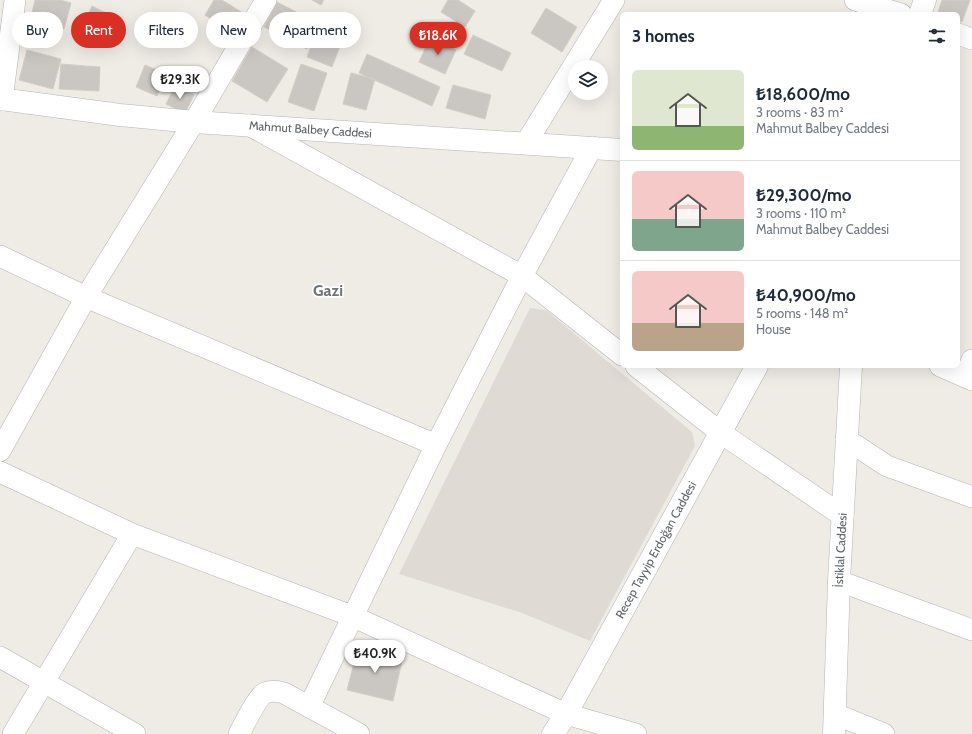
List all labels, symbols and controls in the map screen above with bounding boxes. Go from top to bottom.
chip: Buy [12,12,63,48]
chip: Rent [71,12,126,48]
chip: Filters [134,12,198,48]
chip: New [206,12,261,48]
chip: Apartment [269,12,361,48]
pin: ₺18.6K [405,22,471,56]
icon: filters [926,25,948,47]
text: 3 homes [632,26,695,46]
text: ₺18.6K [419,27,457,43]
map controls [568,60,608,100]
button: layers [568,60,608,100]
pin: ₺29.3K [147,66,213,100]
text: ₺29.3K [160,71,200,87]
text: ₺18,600/mo [756,84,850,104]
icon: home [664,86,712,134]
text: 3 rooms · 83 m² [756,104,843,120]
street label: Mahmut Balbey Caddesi [249,118,372,141]
text: Mahmut Balbey Caddesi [756,120,889,136]
text: ₺29,300/mo [756,185,851,205]
icon: home [664,187,712,235]
text: 3 rooms · 110 m² [756,205,846,221]
text: Mahmut Balbey Caddesi [756,221,889,237]
district label: Gazi [313,281,343,300]
text: ₺40,900/mo [756,285,856,305]
icon: home [664,287,712,335]
text: 5 rooms · 148 m² [756,305,848,321]
text: House [756,321,791,337]
street label: Recep Tayyip Erdoğan Caddesi [612,479,699,621]
street label: İstiklal Caddesi [831,513,850,587]
pin: ₺40.9K [342,640,408,674]
text: ₺40.9K [354,645,397,661]

